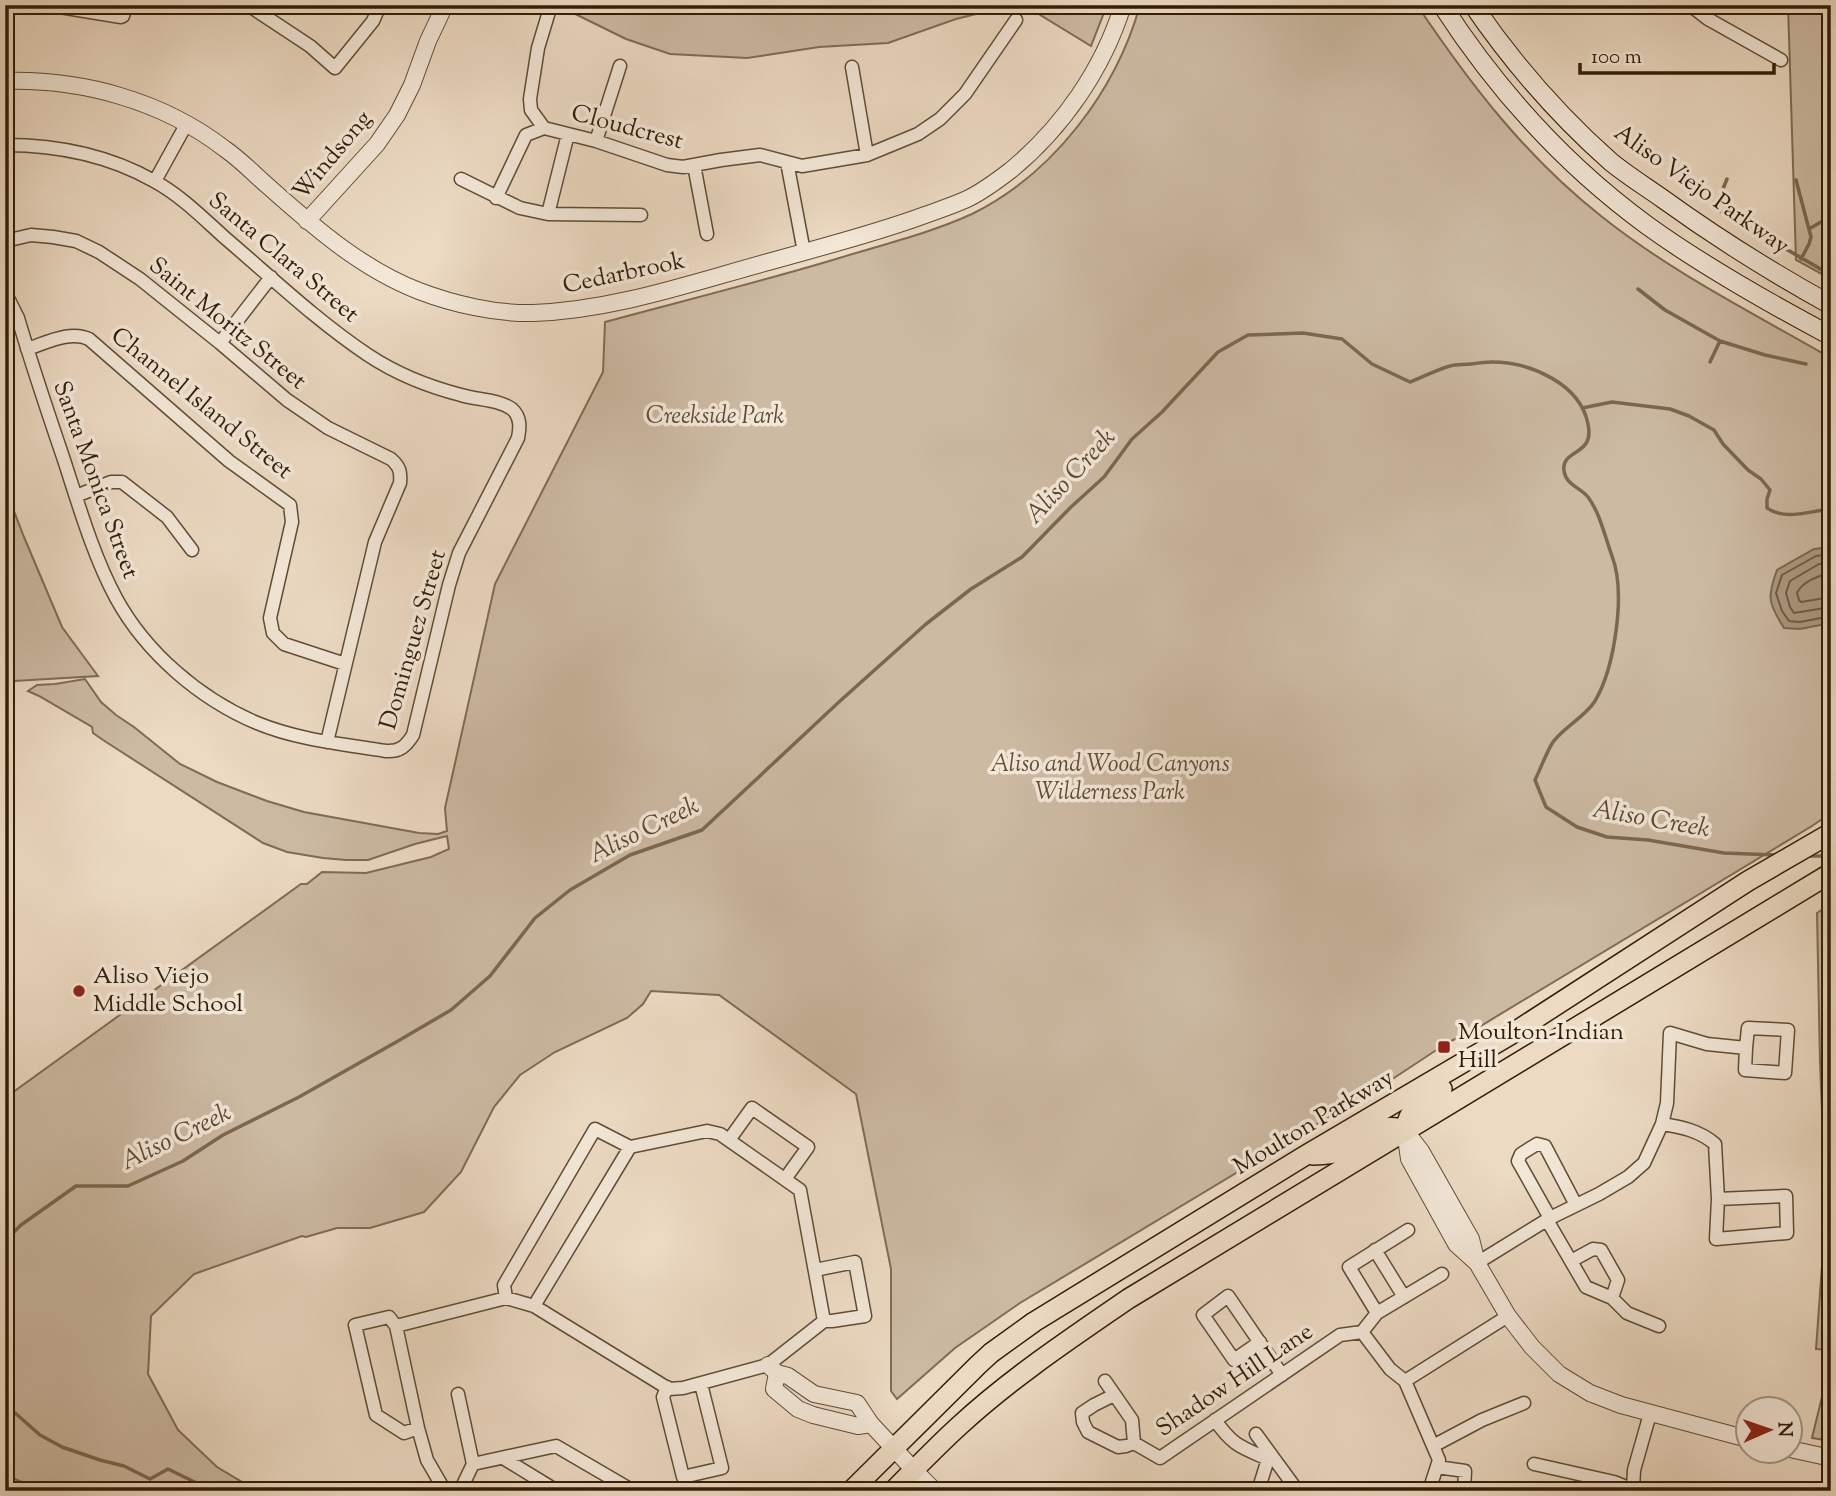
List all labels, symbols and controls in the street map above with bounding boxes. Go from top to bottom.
scale bar [1580,32,1775,76]
text: 100 m [1591,43,1642,73]
street label: Cloudcrest [567,97,687,159]
street label: Windsong [285,104,381,208]
street label: Aliso Viejo Parkway [1606,117,1796,263]
street label: Santa Clara Street [200,185,366,331]
street label: Cedarbrook [560,244,688,304]
street label: Saint Moritz Street [141,250,313,398]
street label: Channel Island Street [103,320,299,488]
street label: Santa Monica Street [43,376,147,584]
park label: Creekside Park [646,400,784,434]
water label: Aliso Creek [1017,421,1125,533]
street label: Dominguez Street [372,546,456,734]
park label: Aliso and Wood Canyons Wilderness Park [990,748,1230,810]
water label: Aliso Creek [582,788,706,874]
water label: Aliso Creek [1589,791,1713,849]
place label: Aliso Viejo Middle School [93,960,243,1022]
marker: Aliso Viejo Middle School [71,983,87,999]
place label: Moulton-Indian Hill [1458,1016,1624,1078]
marker: Moulton-Indian Hill [1436,1039,1452,1055]
street label: Moulton Parkway [1227,1062,1401,1184]
water label: Aliso Creek [114,1095,238,1181]
street label: Shadow Hill Lane [1150,1316,1320,1446]
north arrow [1734,1394,1804,1464]
text: N [1770,1421,1797,1438]

